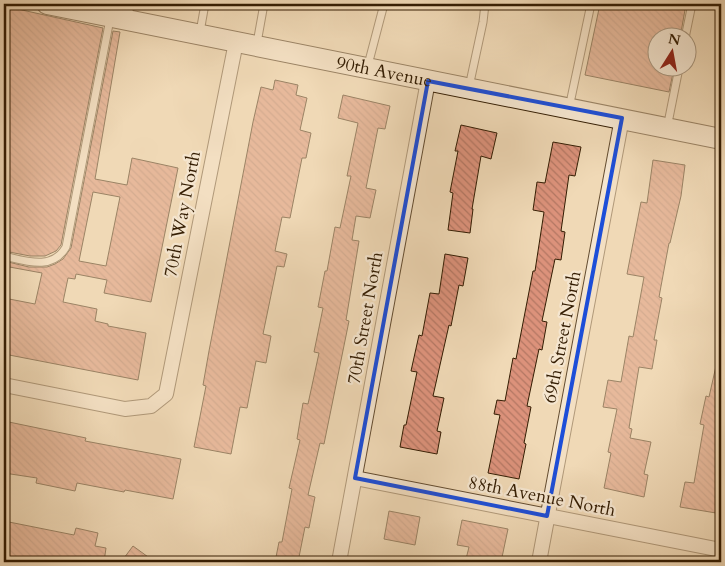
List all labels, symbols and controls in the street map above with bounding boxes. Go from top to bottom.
north arrow [648,28,698,78]
text: N [667,29,682,50]
street label: 90th Avenue [334,50,434,94]
street label: 70th Way North [158,149,207,279]
street label: 70th Street North [342,250,389,386]
street label: 69th Street North [537,269,588,405]
street label: 88th Avenue North [466,470,618,523]

